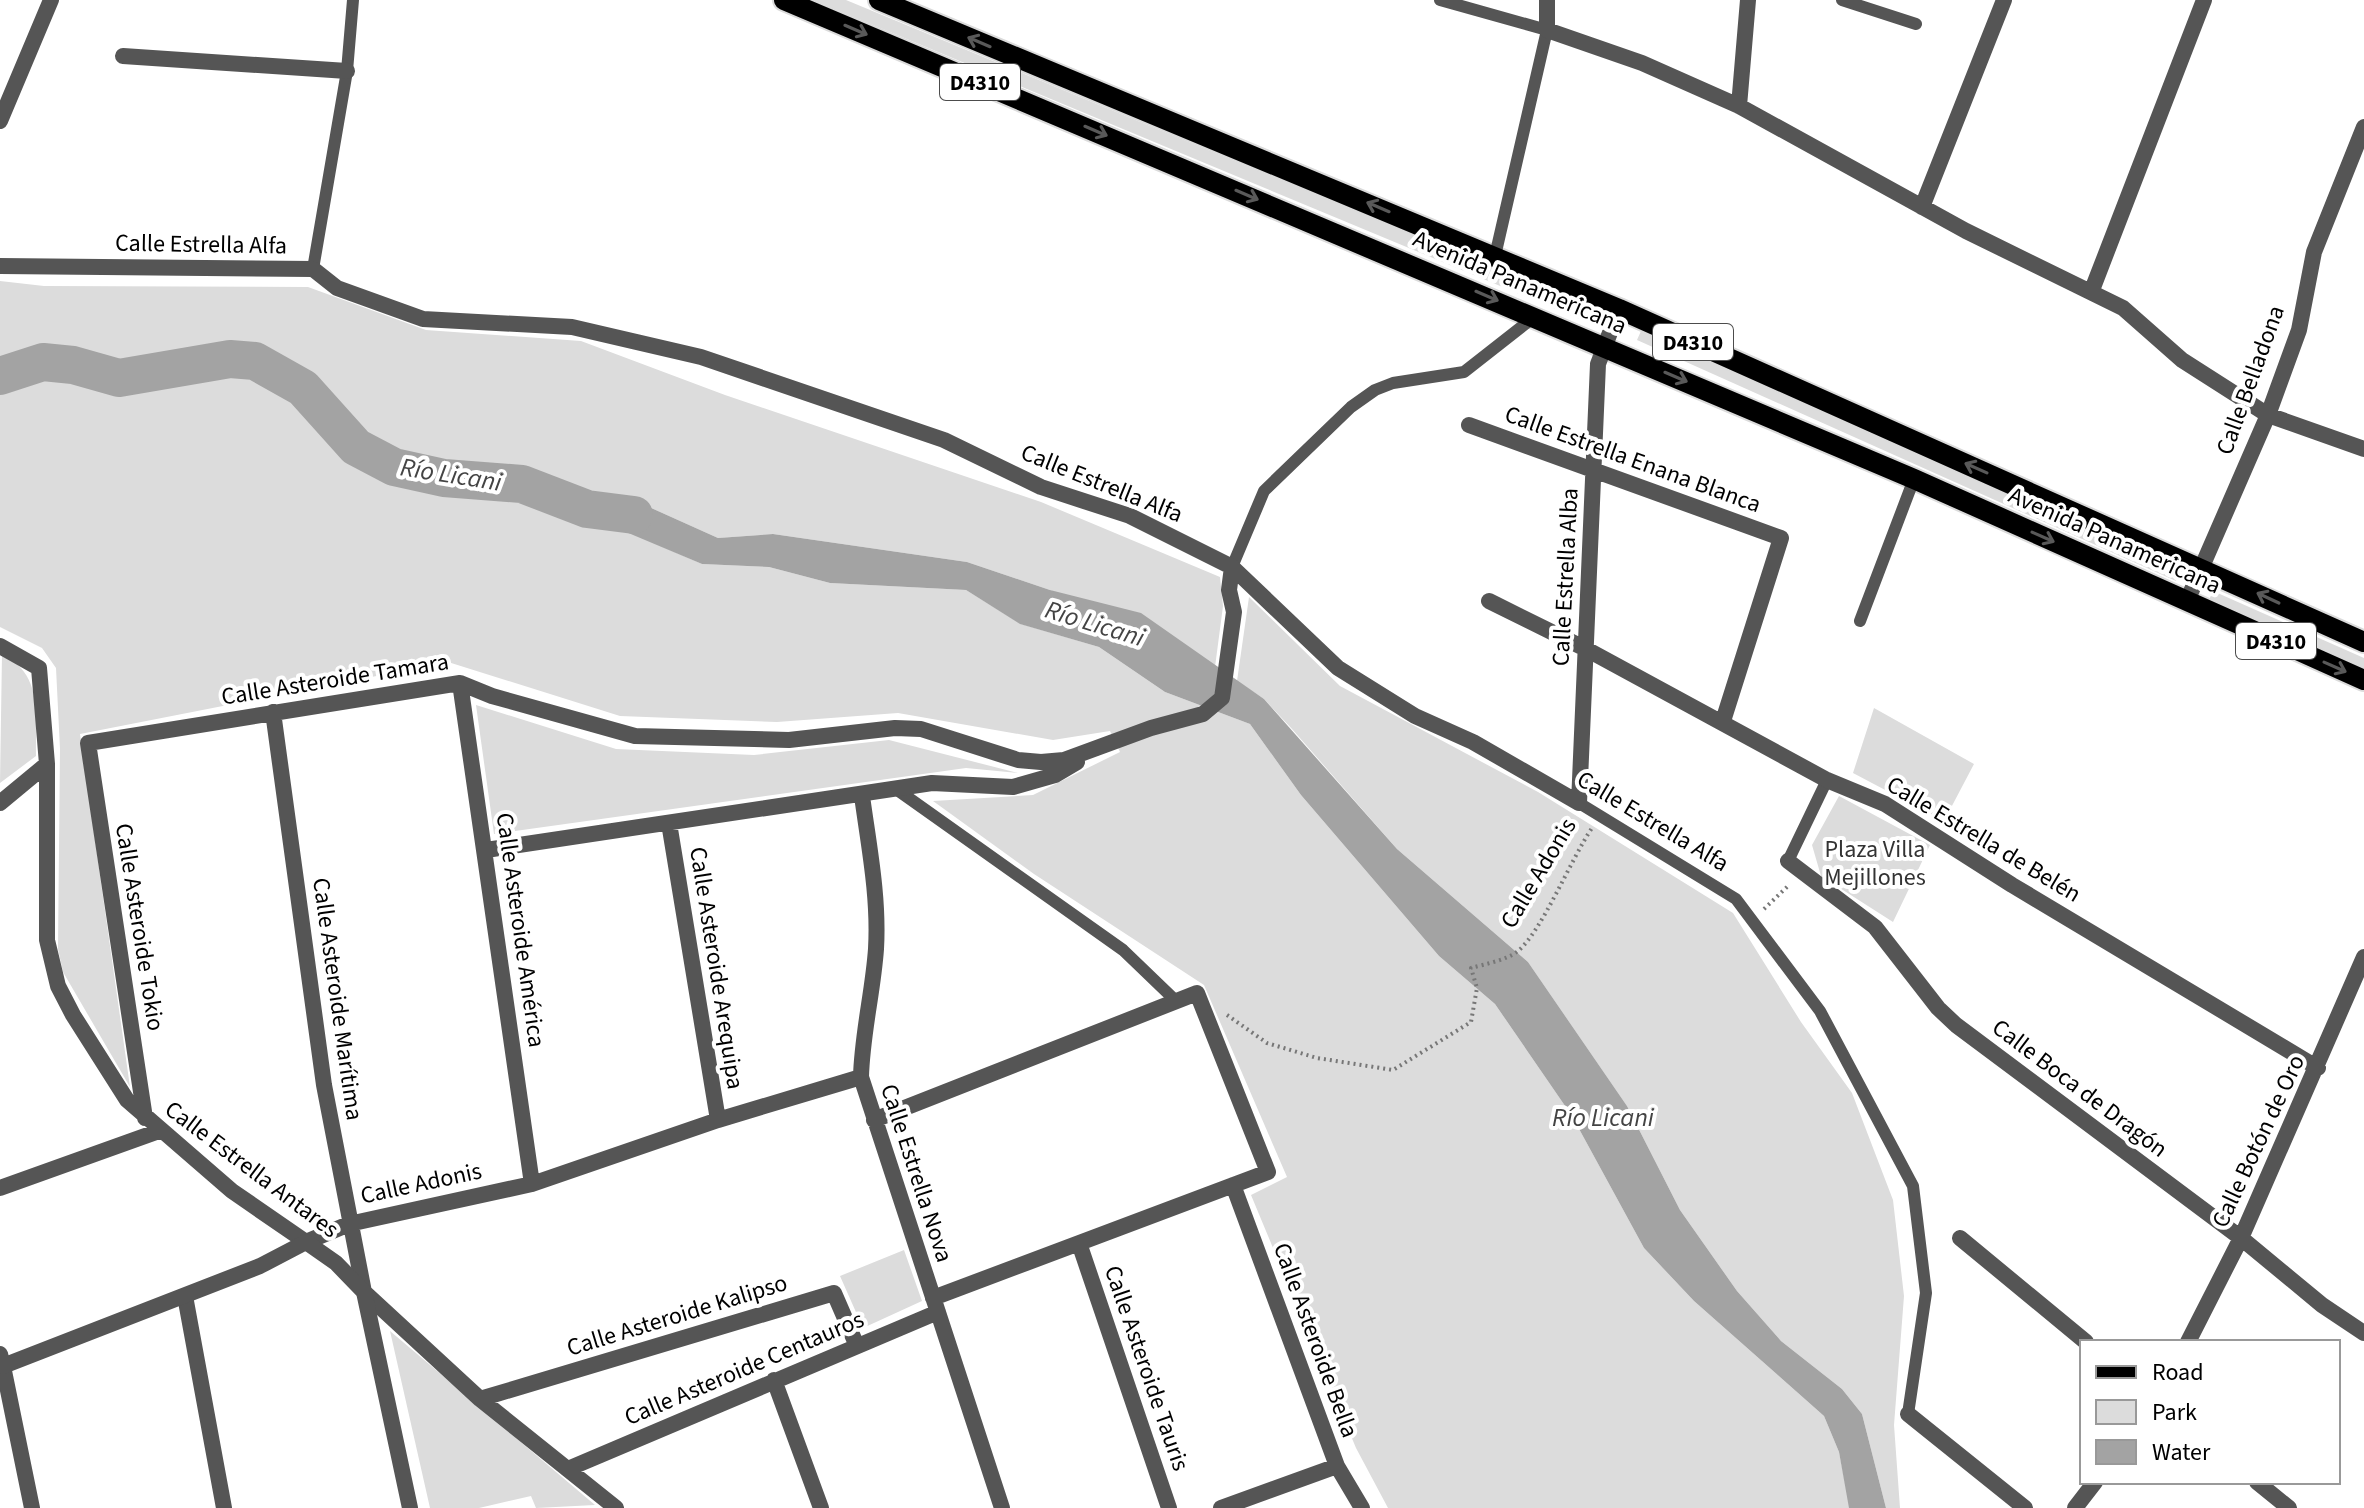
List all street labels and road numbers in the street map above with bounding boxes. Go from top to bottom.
road number: D4310 [940,64,1020,100]
street label: Avenida Panamericana [1408,222,1632,343]
street label: Calle Estrella Alfa [115,226,287,263]
street label: Calle Belladona [2207,301,2294,460]
road number: D4310 [1653,324,1733,360]
street label: Calle Estrella Enana Blanca [1500,397,1766,522]
street label: Calle Estrella Alfa [1016,435,1188,532]
street label: Avenida Panamericana [2003,478,2227,603]
street label: Calle Estrella Alba [1543,487,1588,667]
road number: D4310 [2236,623,2316,659]
street label: Calle Asteroide Tamara [219,644,451,715]
street label: Calle Estrella Alfa [1570,762,1735,881]
street label: Calle Estrella de Belén [1880,767,2088,911]
street label: Calle Asteroide América [487,811,554,1050]
street label: Calle Adonis [1492,811,1585,935]
street label: Calle Asteroide Tokio [106,821,173,1033]
street label: Calle Asteroide Arequipa [680,844,753,1092]
street label: Calle Asteroide Marítima [303,876,372,1123]
street label: Calle Boca de Dragón [1985,1011,2175,1166]
street label: Calle Botón de Oro [2203,1049,2314,1233]
street label: Calle Estrella Nova [871,1080,962,1267]
street label: Calle Estrella Antares [157,1092,346,1247]
street label: Calle Adonis [357,1154,485,1213]
street label: Calle Asteroide Bella [1264,1238,1367,1442]
street label: Calle Asteroide Tauris [1095,1261,1198,1476]
street label: Calle Asteroide Kalipso [563,1265,792,1366]
street label: Calle Asteroide Centauros [619,1302,869,1435]

